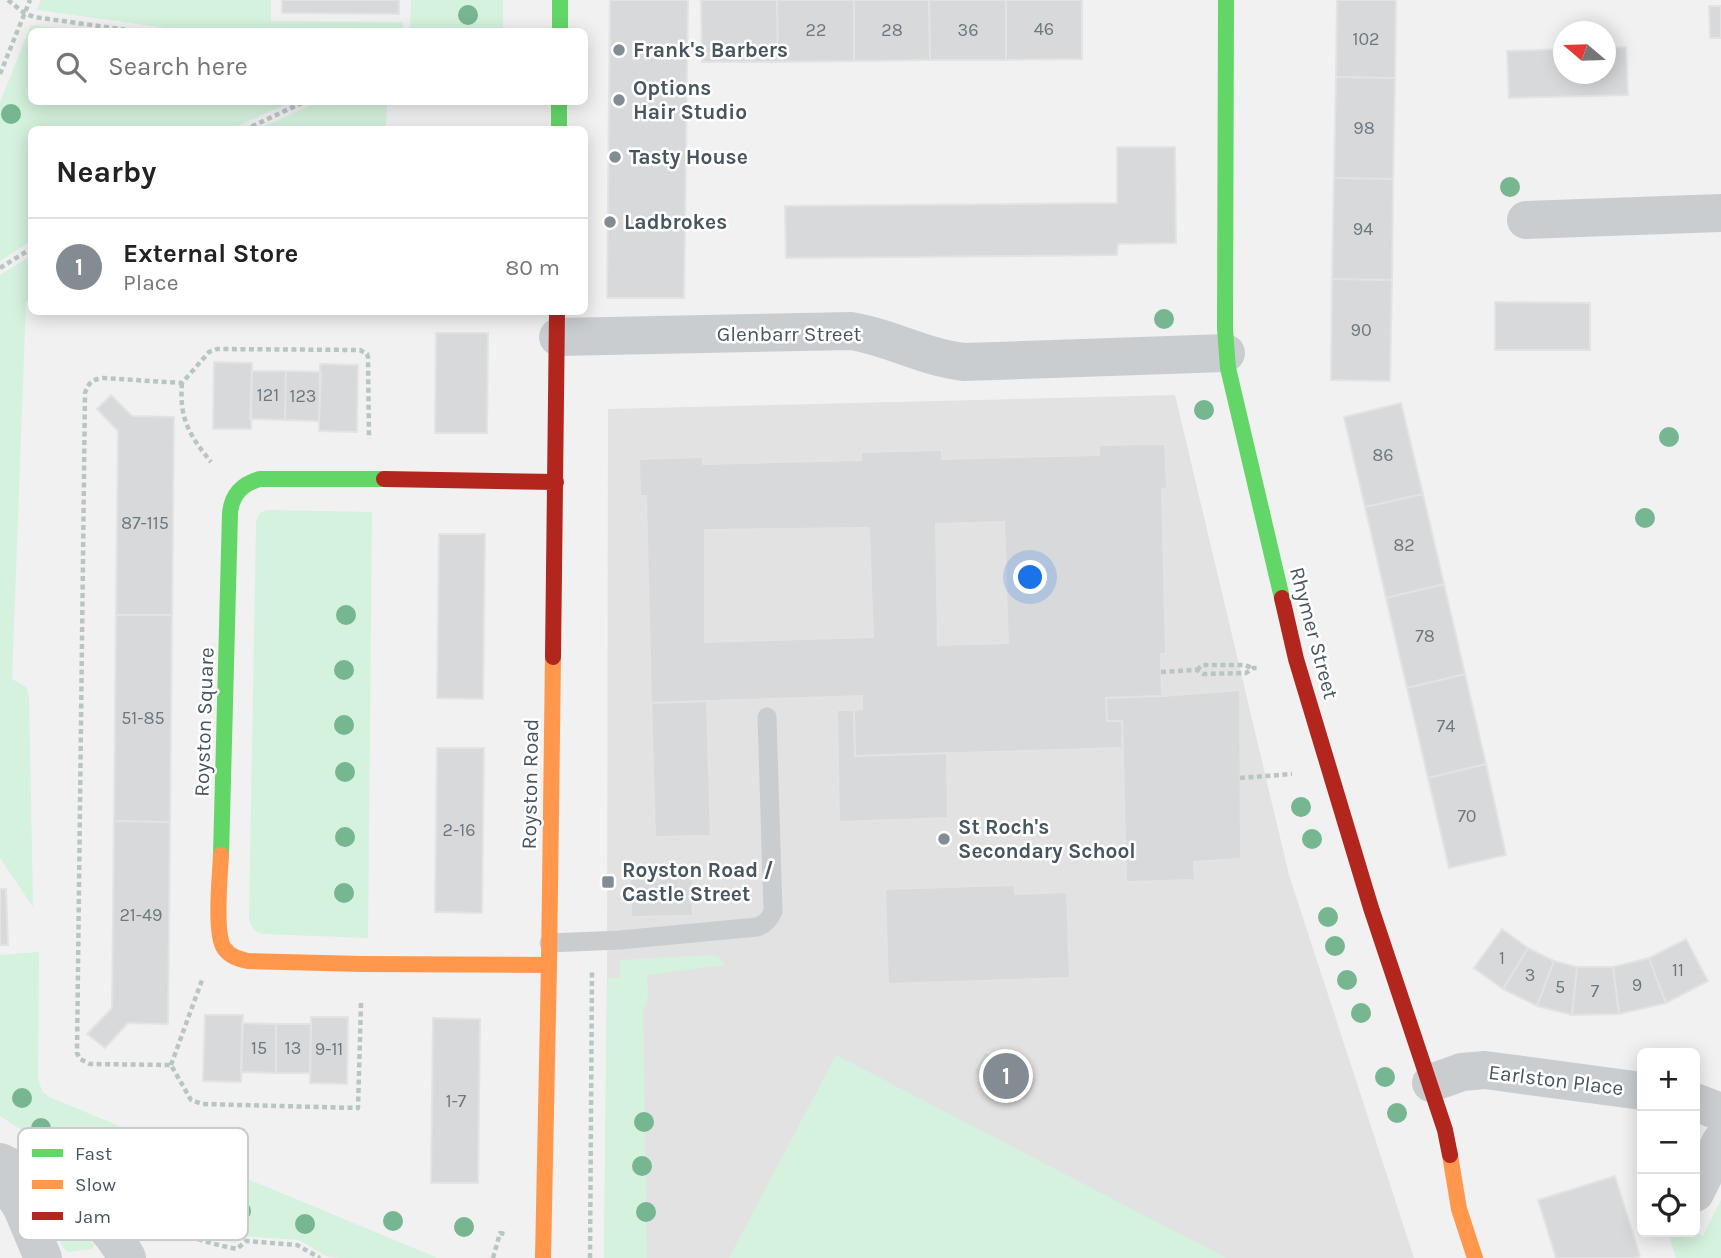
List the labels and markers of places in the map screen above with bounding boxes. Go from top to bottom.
place label: Frank's Barbers [633,38,788,62]
marker: Frank's Barbers [611,42,627,58]
place label: Options Hair Studio [633,76,747,124]
marker: Options Hair Studio [611,92,627,108]
place label: Tasty House [629,145,748,169]
marker: Tasty House [607,149,623,165]
place label: Ladbrokes [624,210,727,234]
marker: Ladbrokes [602,214,618,230]
place label: St Roch's Secondary School [958,815,1136,863]
marker: St Roch's Secondary School [936,831,952,847]
place label: Royston Road / Castle Street [622,858,774,906]
marker: Royston Road / Castle Street [600,874,616,890]
pin: 1 [983,1050,1029,1102]

